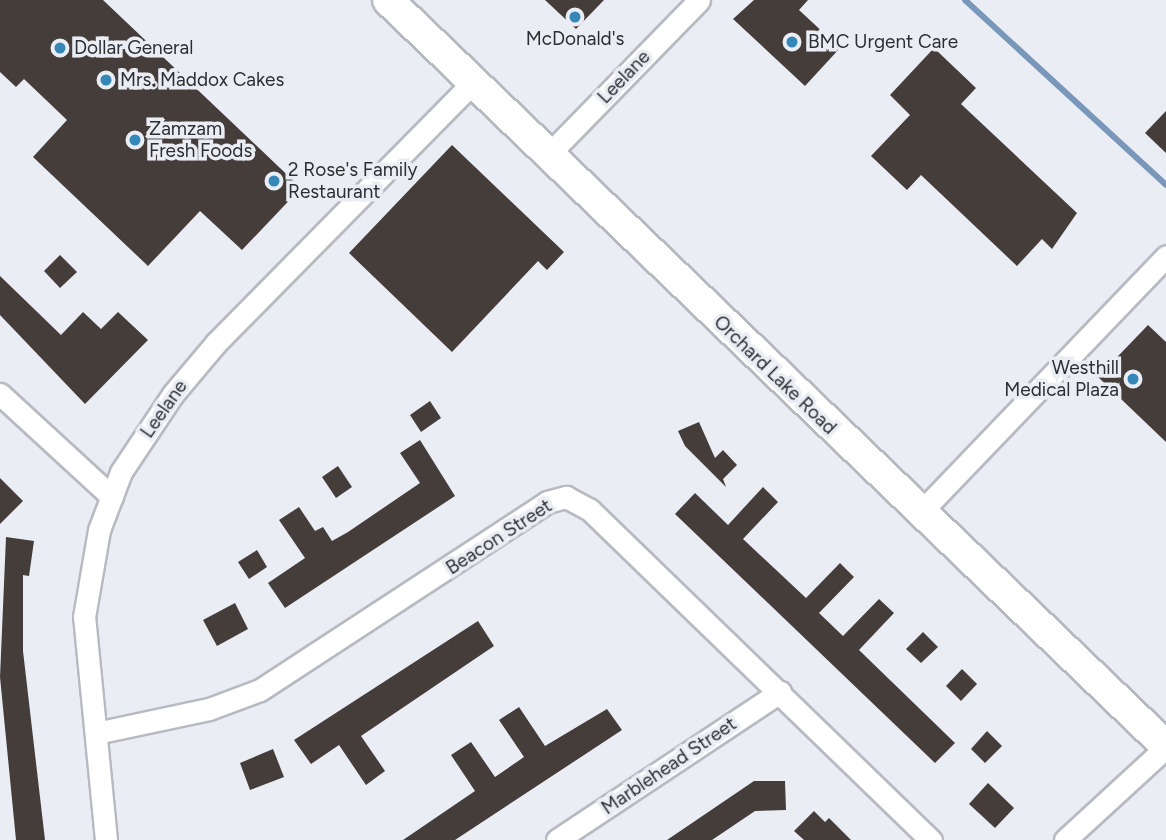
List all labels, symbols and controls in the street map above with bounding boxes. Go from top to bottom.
marker: McDonald's [567,9,583,25]
place label: McDonald's [526,28,624,50]
place label: BMC Urgent Care [808,31,958,53]
marker: BMC Urgent Care [782,32,802,52]
place label: Dollar General [74,37,193,59]
marker: Dollar General [52,40,68,56]
street label: Leelane [593,46,655,108]
place label: Mrs. Maddox Cakes [120,69,284,91]
marker: Mrs. Maddox Cakes [98,72,114,88]
place label: Zamzam Fresh Foods [149,118,252,162]
marker: Zamzam Fresh Foods [127,132,143,148]
place label: 2 Rose's Family Restaurant [288,159,417,203]
marker: 2 Rose's Family Restaurant [266,173,282,189]
street label: Orchard Lake Road [709,311,841,439]
place label: Westhill Medical Plaza [1004,357,1119,401]
marker: Westhill Medical Plaza [1125,371,1141,387]
street label: Leelane [136,376,192,442]
street label: Beacon Street [442,494,556,580]
street label: Marblehead Street [597,712,741,820]

